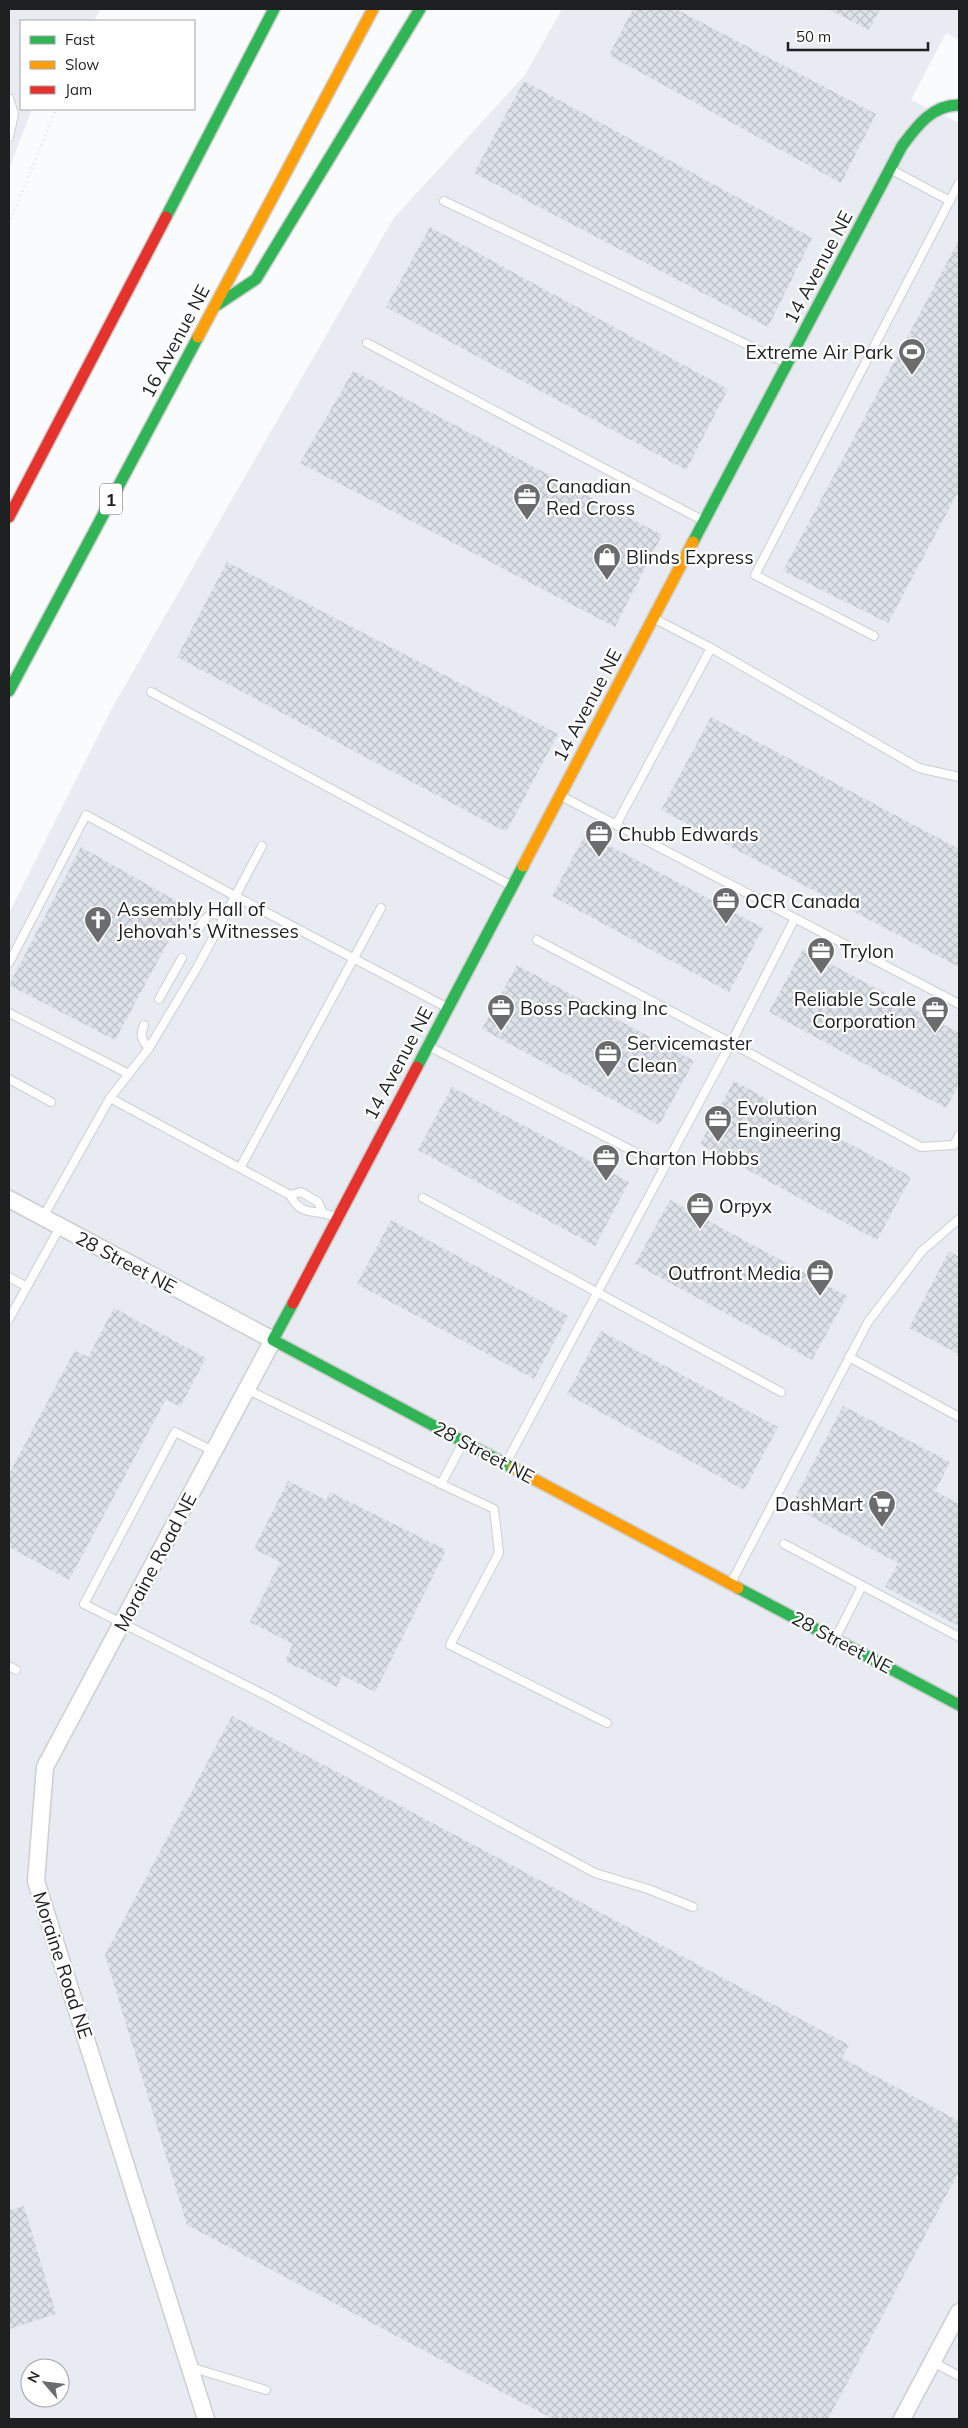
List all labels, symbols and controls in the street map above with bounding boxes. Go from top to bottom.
legend [20,20,195,110]
scale bar [788,20,928,52]
text: 50 m [796,27,831,46]
text: Fast [65,30,95,49]
text: Slow [65,55,99,74]
text: Jam [65,80,92,99]
street label: 14 Avenue NE [778,207,858,327]
street label: 16 Avenue NE [135,281,215,401]
sports icon: Extreme Air Park [897,337,927,376]
place label: Extreme Air Park [746,340,893,364]
place label: Canadian Red Cross [546,474,635,520]
office icon: Canadian Red Cross [512,482,542,521]
road number: 1 [100,484,122,514]
shop icon: Blinds Express [592,542,622,581]
place label: Blinds Express [626,545,754,569]
street label: 14 Avenue NE [547,645,627,765]
office icon: Chubb Edwards [584,819,614,858]
place label: Chubb Edwards [618,822,759,846]
office icon: OCR Canada [711,886,741,925]
place label: OCR Canada [745,889,860,913]
place label: Assembly Hall of Jehovah's Witnesses [117,897,299,943]
church icon: Assembly Hall of Jehovah's Witnesses [83,905,113,944]
office icon: Trylon [806,936,836,975]
place label: Trylon [840,939,894,963]
place label: Reliable Scale Corporation [794,987,916,1033]
office icon: Boss Packing Inc [486,993,516,1032]
office icon: Reliable Scale Corporation [920,995,950,1034]
place label: Boss Packing Inc [520,996,668,1020]
street label: 14 Avenue NE [358,1003,438,1123]
place label: Servicemaster Clean [627,1031,752,1077]
office icon: Servicemaster Clean [593,1039,623,1078]
place label: Evolution Engineering [737,1096,841,1142]
office icon: Evolution Engineering [703,1104,733,1143]
office icon: Charton Hobbs [591,1143,621,1182]
place label: Charton Hobbs [625,1146,759,1170]
office icon: Orpyx [685,1191,715,1230]
place label: Orpyx [719,1194,772,1218]
street label: 28 Street NE [72,1225,180,1299]
office icon: Outfront Media [805,1258,835,1297]
place label: Outfront Media [668,1261,801,1285]
street label: 28 Street NE [430,1415,538,1489]
street label: Moraine Road NE [108,1489,202,1635]
supermarket icon: DashMart [867,1489,897,1528]
place label: DashMart [775,1492,863,1516]
street label: 28 Street NE [788,1605,896,1679]
street label: Moraine Road NE [28,1888,98,2042]
north arrow [20,2358,70,2408]
text: N [23,2368,44,2386]

